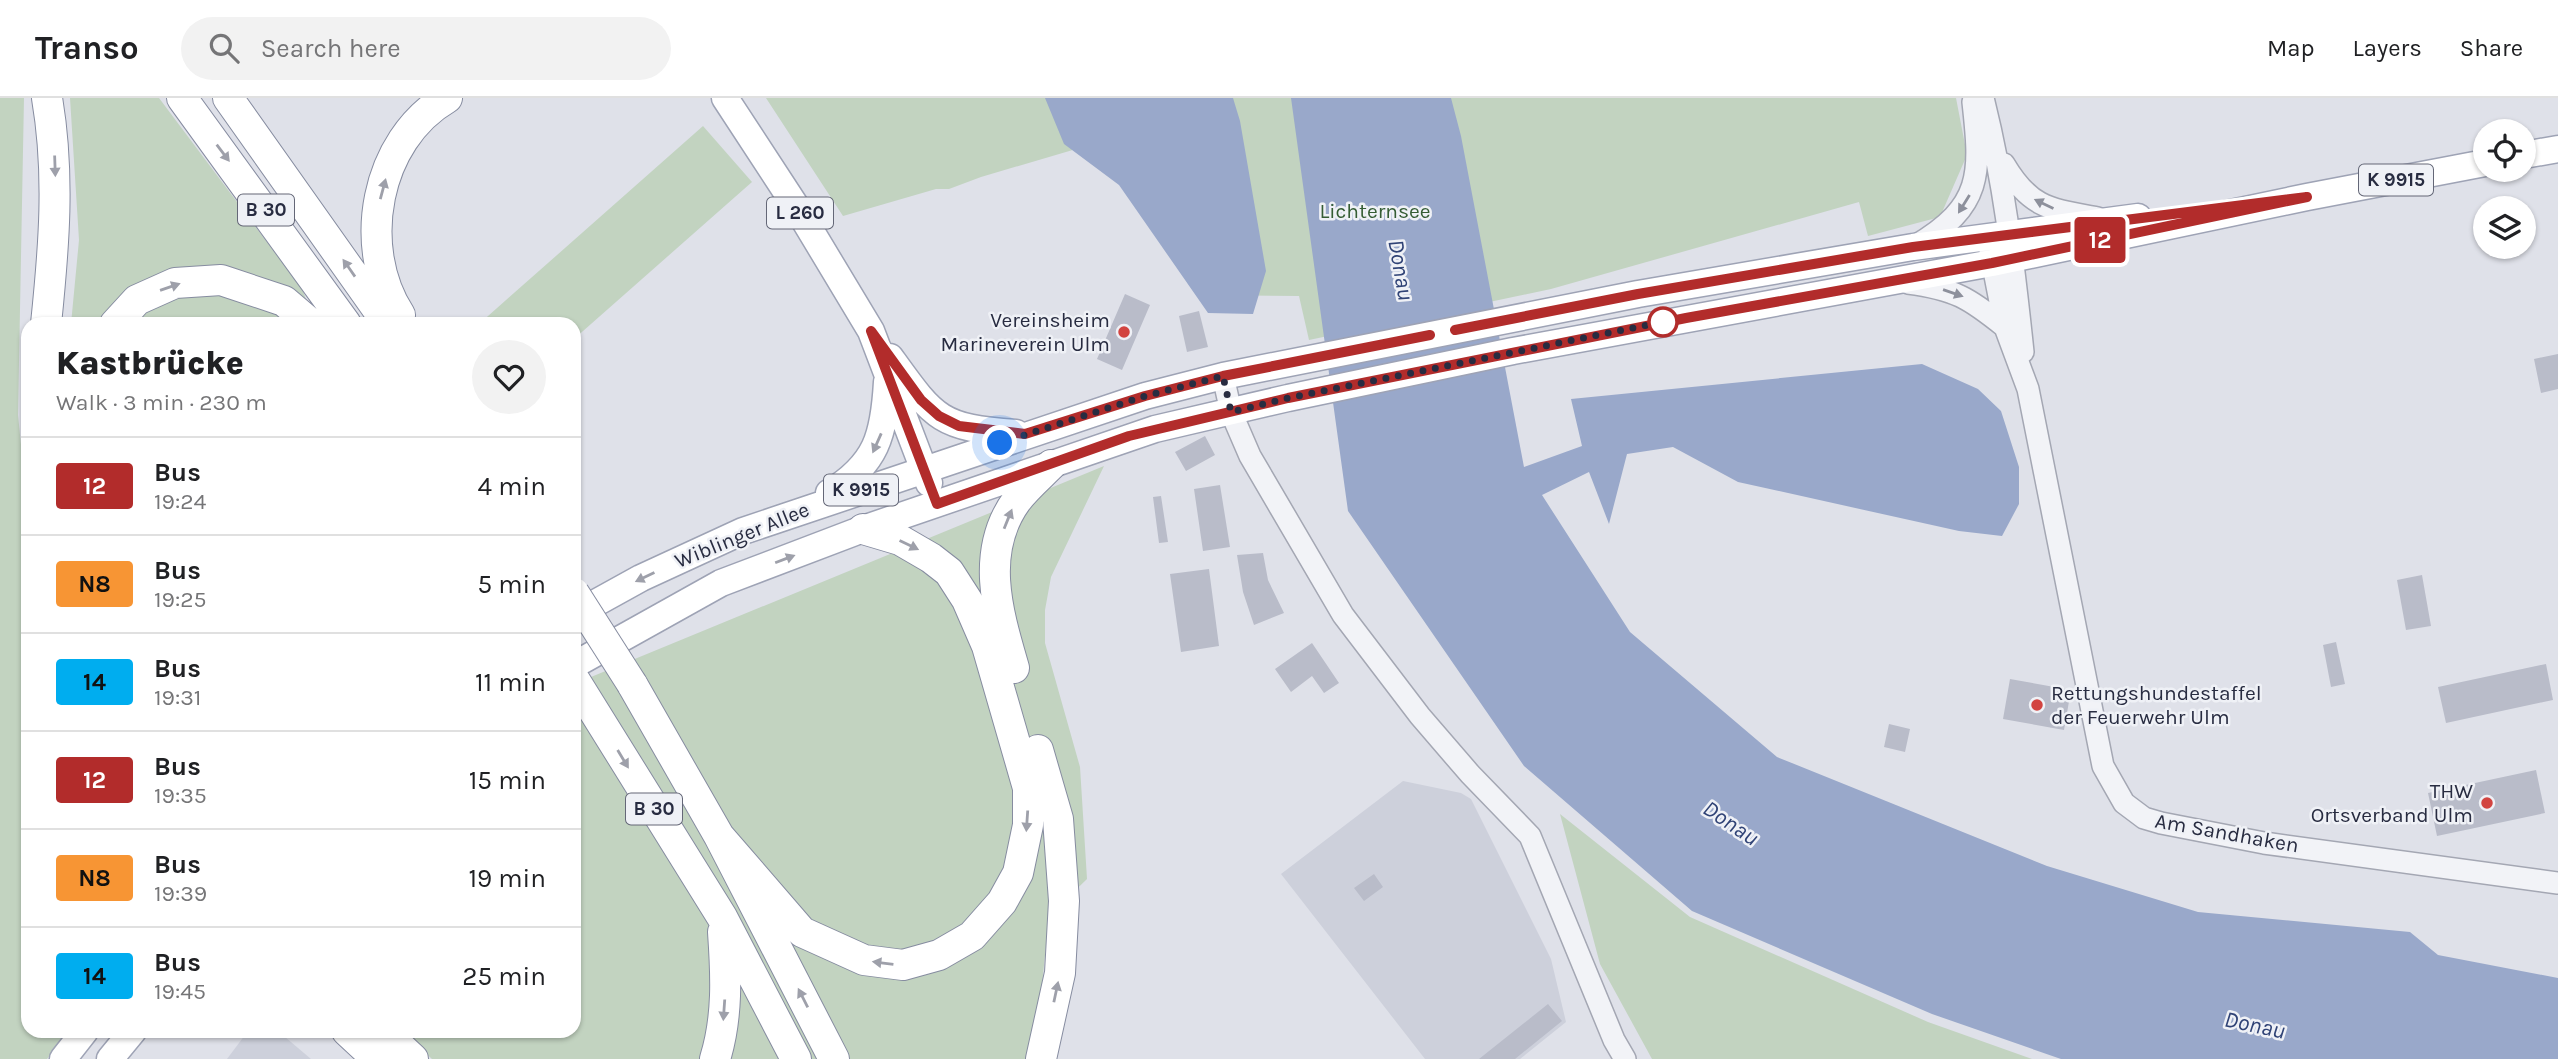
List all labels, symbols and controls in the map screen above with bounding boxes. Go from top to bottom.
search box [181,17,671,80]
text: Transo [35,29,139,67]
icon: search [205,29,243,67]
text: Search here [261,33,401,64]
text: Map [2267,34,2315,62]
text: Layers [2353,34,2422,62]
text: Share [2460,34,2523,62]
map controls [2473,119,2536,259]
button: locate [2473,119,2536,182]
one-way arrow [216,143,231,161]
one-way arrow [50,155,61,177]
road number: K 9915 [2359,164,2433,195]
one-way arrow [378,179,388,200]
road number: B 30 [238,194,294,226]
one-way arrow [1957,194,1970,214]
button: layers [2473,196,2536,259]
road number: L 260 [767,197,833,228]
one-way arrow [2034,198,2054,210]
park label: Lichternsee [1319,199,1431,223]
line badge: 12 [2068,217,2132,263]
text: 12 [2088,226,2112,254]
water label: Donau [1382,237,1420,303]
one-way arrow [342,259,356,277]
one-way arrow [160,281,181,292]
one-way arrow [1943,288,1964,299]
unlabelled marker [1648,307,1678,337]
place label: Vereinsheim Marineverein Ulm [940,308,1110,356]
marker: Vereinsheim Marineverein Ulm [1116,324,1132,340]
button: heart [472,340,546,414]
text: Kastbrücke [56,344,244,382]
text: Walk · 3 min · 230 m [56,389,267,416]
your location [982,425,1017,460]
one-way arrow [871,433,882,454]
text: Bus [154,457,201,488]
text: 4 min [478,471,546,502]
text: 12 [83,472,106,500]
road number: K 9915 [824,474,898,506]
text: 19:24 [154,488,206,515]
street label: Wiblinger Allee [671,497,813,573]
one-way arrow [1003,509,1014,530]
one-way arrow [899,539,919,550]
one-way arrow [774,553,795,564]
text: Bus [154,555,201,586]
text: 5 min [477,569,546,600]
text: N8 [78,570,111,598]
one-way arrow [635,571,655,582]
text: 19:25 [154,586,207,613]
text: Bus [154,653,201,684]
text: 11 min [475,667,546,698]
text: 14 [83,668,106,696]
place label: Rettungshundestaffel der Feuerwehr Ulm [2051,681,2262,729]
text: 19:31 [154,684,201,711]
marker: Rettungshundestaffel der Feuerwehr Ulm [2029,697,2045,713]
one-way arrow [617,749,630,769]
text: Bus [154,751,201,782]
text: 15 min [469,765,546,796]
text: 12 [83,766,106,794]
place label: THW Ortsverband Ulm [2311,779,2473,827]
text: 19:35 [154,782,207,809]
road number: B 30 [626,794,682,824]
water label: Donau [1698,795,1764,851]
marker: THW Ortsverband Ulm [2479,795,2495,811]
street label: Am Sandhaken [2153,809,2301,857]
one-way arrow [1021,810,1032,832]
text: Bus [154,849,201,880]
text: 19 min [468,863,546,894]
text: N8 [78,864,111,892]
text: 19:39 [154,880,207,907]
text: Bus [154,947,201,978]
one-way arrow [872,957,894,968]
text: 25 min [462,961,546,992]
text: 14 [83,962,106,990]
text: 19:45 [154,978,206,1005]
one-way arrow [1050,981,1061,1003]
one-way arrow [797,989,809,1008]
one-way arrow [719,999,730,1021]
water label: Donau [2222,1005,2288,1045]

